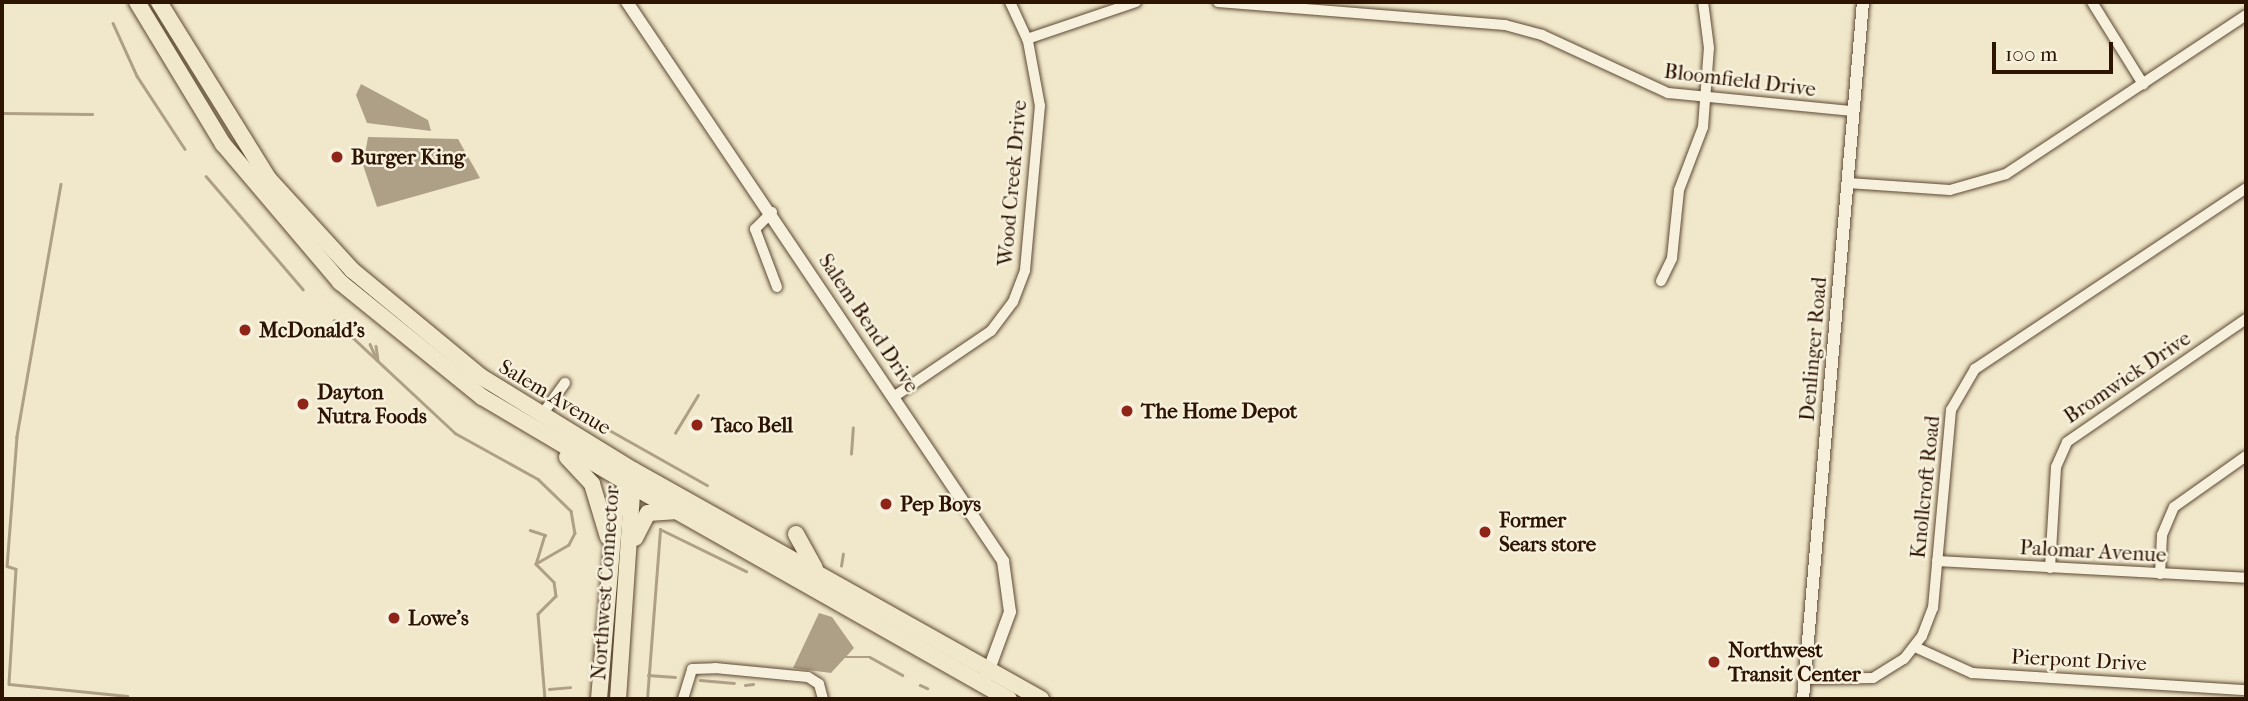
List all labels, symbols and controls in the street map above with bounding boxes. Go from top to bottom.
scale bar [1996,28,2117,72]
text: 100 m [2005,42,2058,66]
street label: Bloomfield Drive [1663,58,1817,102]
street label: Wood Creek Drive [992,99,1032,267]
place label: Burger King [351,144,465,170]
marker: Burger King [329,149,345,165]
street label: Salem Bend Drive [813,249,925,397]
street label: Denlinger Road [1794,276,1832,422]
place label: McDonald's [259,317,365,343]
marker: McDonald's [237,322,253,338]
street label: Bromwick Drive [2059,325,2195,429]
street label: Salem Avenue [494,354,616,440]
place label: Dayton Nutra Foods [317,379,427,429]
marker: Dayton Nutra Foods [295,396,311,412]
place label: The Home Depot [1141,398,1297,424]
marker: The Home Depot [1119,403,1135,419]
place label: Taco Bell [711,412,793,438]
street label: Knollcroft Road [1905,414,1945,560]
marker: Taco Bell [689,417,705,433]
street label: Northwest Connector [586,485,624,681]
place label: Pep Boys [900,491,981,517]
marker: Pep Boys [878,496,894,512]
place label: Former Sears store [1499,507,1596,557]
marker: Former Sears store [1477,524,1493,540]
street label: Palomar Avenue [2019,535,2167,567]
place label: Lowe's [408,605,469,631]
marker: Lowe's [386,610,402,626]
place label: Northwest Transit Center [1728,637,1861,687]
street label: Pierpont Drive [2011,644,2147,676]
marker: Northwest Transit Center [1706,654,1722,670]

